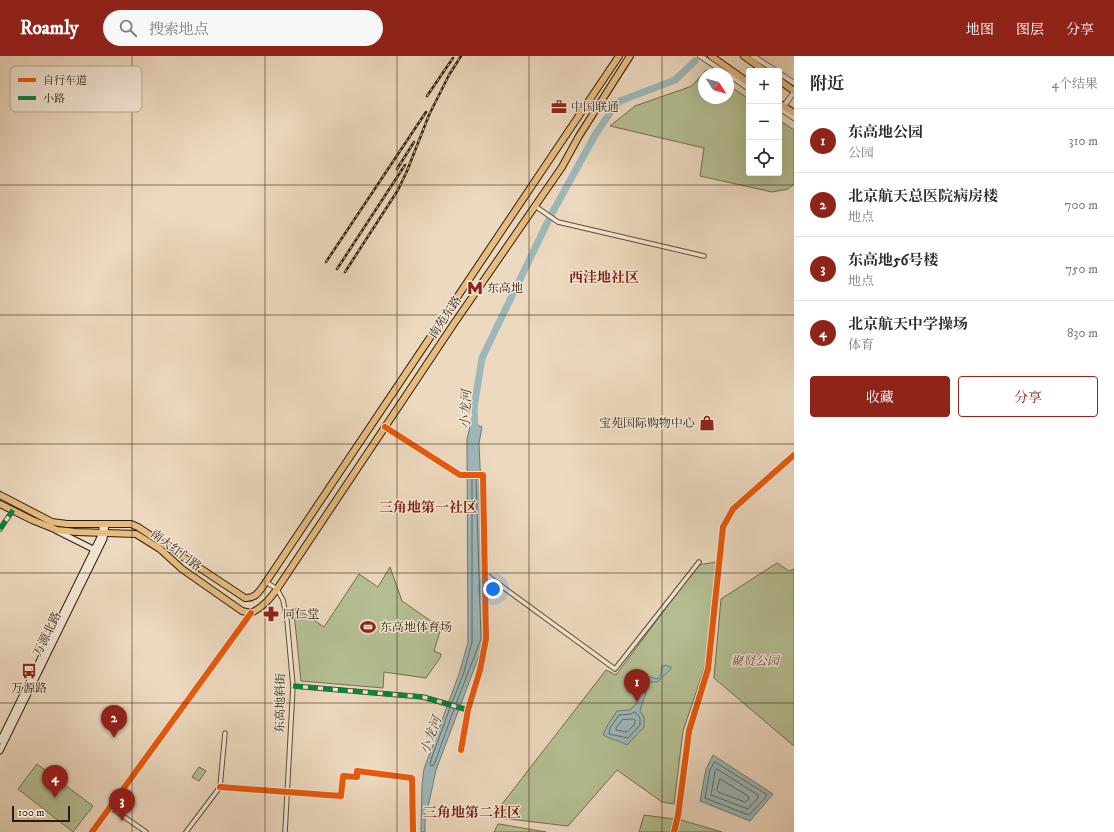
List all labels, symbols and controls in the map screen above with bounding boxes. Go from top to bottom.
search box [103,10,383,46]
text: Roamly [20,17,79,40]
icon: search [117,17,139,39]
text: 搜索地点 [149,20,209,39]
text: 地图 [966,21,994,39]
text: 图层 [1016,21,1044,39]
text: 分享 [1066,21,1094,39]
legend [10,66,142,112]
north arrow [698,68,734,104]
map controls [746,68,782,176]
button: + [746,68,782,104]
text: 附近 [810,73,844,95]
text: 自行车道 [43,74,87,88]
text: 4个结果 [1052,76,1098,92]
text: 小路 [43,92,65,106]
office icon: 中国联通 [550,98,568,116]
place label: 中国联通 [571,100,619,115]
button: − [746,104,782,140]
text: 东高地公园 [848,123,923,142]
text: 1 [821,133,825,149]
text: 310 m [1069,133,1098,149]
button: locate [746,140,782,176]
text: 公园 [848,145,874,161]
text: 北京航天总医院病房楼 [848,187,998,206]
text: 2 [820,197,826,213]
text: 700 m [1065,197,1098,213]
text: 地点 [848,209,874,225]
text: 东高地56号楼 [848,251,938,270]
text: 3 [821,261,825,277]
text: 750 m [1065,261,1098,277]
district label: 西洼地社区 [569,269,639,287]
text: 地点 [848,273,874,289]
metro station icon: 东高地 [466,279,484,297]
place label: 东高地 [487,281,523,296]
street label: 南苑东路 [426,293,465,341]
text: 北京航天中学操场 [848,315,968,334]
text: 4 [819,325,827,341]
text: 830 m [1067,325,1098,341]
text: 体育 [848,337,874,353]
button: 收藏 [810,376,950,417]
button: 分享 [958,376,1098,417]
water label: 小龙河 [457,387,475,429]
shop icon: 宝苑国际购物中心 [698,414,716,432]
place label: 宝苑国际购物中心 [599,416,695,431]
district label: 三角地第一社区 [379,499,477,517]
street label: 南大红门路 [147,526,204,574]
your location [483,579,503,599]
pharmacy icon: 同仁堂 [262,605,280,623]
place label: 同仁堂 [283,607,319,622]
street label: 万源北路 [30,609,65,659]
sports icon: 东高地体育场 [359,618,377,636]
place label: 东高地体育场 [380,620,452,635]
park label: 聚贤公园 [731,654,781,669]
bus stop icon: 万源路 [20,662,38,680]
pin: 1 [624,669,650,702]
street label: 东高地斜街 [272,672,289,733]
place label: 万源路 [11,681,47,696]
pin: 2 [101,705,127,738]
water label: 小龙河 [417,712,446,756]
pin: 4 [42,765,68,798]
pin: 3 [109,788,135,821]
scale bar [12,804,70,823]
district label: 三角地第二社区 [423,804,521,822]
text: 100 m [18,806,44,820]

